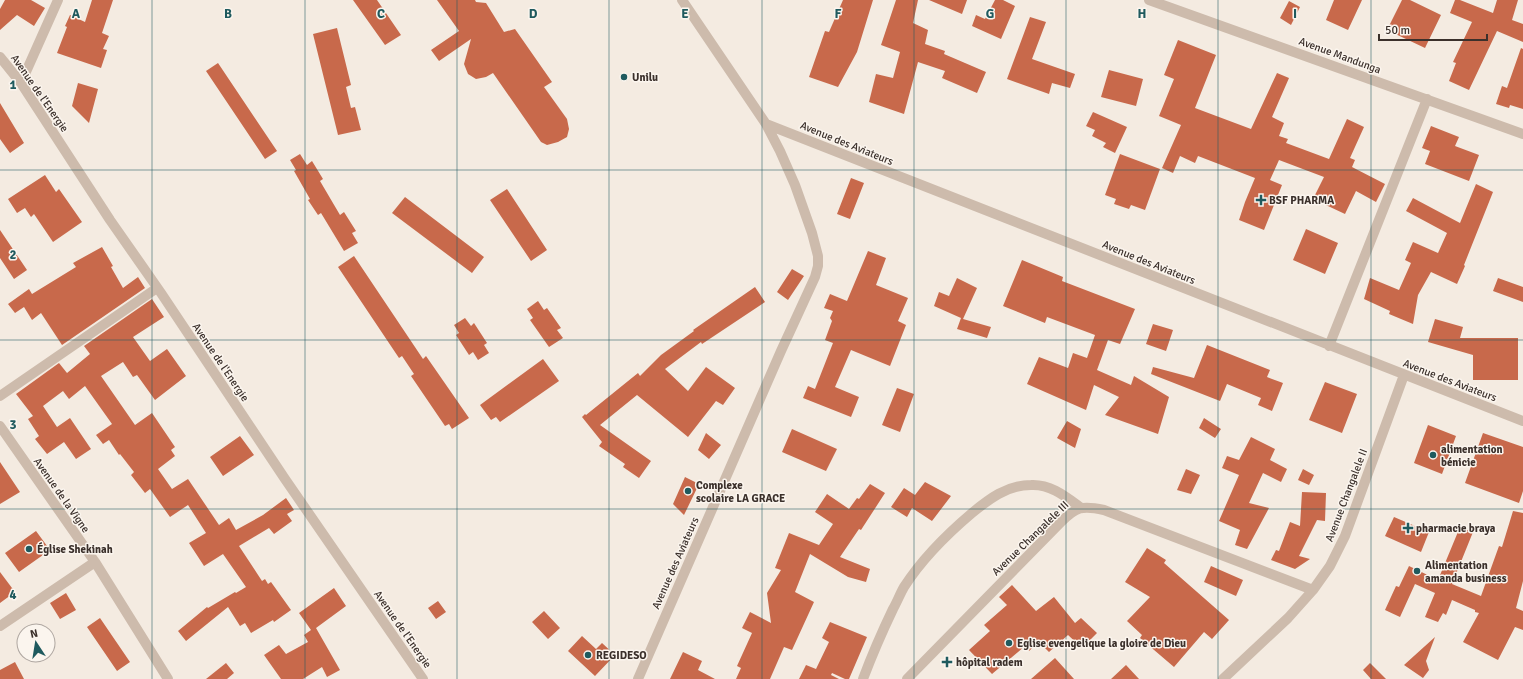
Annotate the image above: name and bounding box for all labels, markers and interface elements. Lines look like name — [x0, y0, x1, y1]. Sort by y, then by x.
text: A — [72, 6, 81, 22]
text: B — [224, 6, 232, 22]
text: C — [377, 6, 385, 22]
text: D — [529, 6, 538, 22]
text: E — [681, 6, 689, 22]
text: F — [835, 6, 842, 22]
text: G — [986, 6, 994, 22]
text: H — [1138, 6, 1146, 22]
text: I — [1293, 6, 1297, 22]
scale bar — [1379, 16, 1487, 42]
text: 50 m — [1385, 23, 1410, 38]
street label: Avenue Mandunga — [1297, 35, 1383, 77]
street label: Avenue de l'Energie — [8, 52, 71, 135]
place label: Unilu — [632, 71, 658, 84]
marker: Unilu — [619, 72, 629, 82]
text: 1 — [9, 77, 17, 93]
street label: Avenue des Aviateurs — [798, 119, 895, 168]
place label: BSF PHARMA — [1269, 194, 1334, 207]
marker: BSF PHARMA — [1256, 195, 1266, 205]
street label: Avenue des Aviateurs — [1100, 238, 1197, 287]
text: 2 — [9, 247, 17, 263]
street label: Avenue de l'Energie — [190, 321, 252, 404]
street label: Avenue des Aviateurs — [1401, 357, 1499, 404]
text: 3 — [9, 417, 17, 433]
place label: alimentation bénicie — [1441, 443, 1502, 469]
street label: Avenue Changalele II — [1323, 447, 1370, 544]
marker: alimentation bénicie — [1428, 450, 1438, 460]
street label: Avenue de la Vigne — [31, 455, 92, 535]
place label: Complexe scolaire LA GRACE — [696, 479, 785, 505]
marker: Complexe scolaire LA GRACE — [683, 486, 693, 496]
street label: Avenue Changalele III — [989, 498, 1071, 578]
street label: Avenue des Aviateurs — [649, 515, 702, 611]
place label: pharmacie braya — [1416, 522, 1496, 535]
marker: pharmacie braya — [1403, 523, 1413, 533]
place label: Église Shekinah — [37, 542, 113, 556]
marker: Église Shekinah — [24, 544, 34, 554]
place label: Alimentation amanda business — [1425, 559, 1507, 585]
marker: Alimentation amanda business — [1412, 566, 1422, 576]
text: 4 — [9, 587, 17, 603]
street label: Avenue de l'Energie — [371, 588, 434, 671]
north arrow — [16, 623, 56, 663]
text: N — [29, 627, 39, 641]
place label: Eglise evengelique la gloire de Dieu — [1017, 637, 1186, 650]
marker: Eglise evengelique la gloire de Dieu — [1004, 638, 1014, 648]
place label: REGIDESO — [596, 649, 647, 662]
marker: REGIDESO — [583, 650, 593, 660]
marker: hôpital radem — [941, 656, 953, 668]
place label: hôpital radem — [956, 656, 1023, 669]

